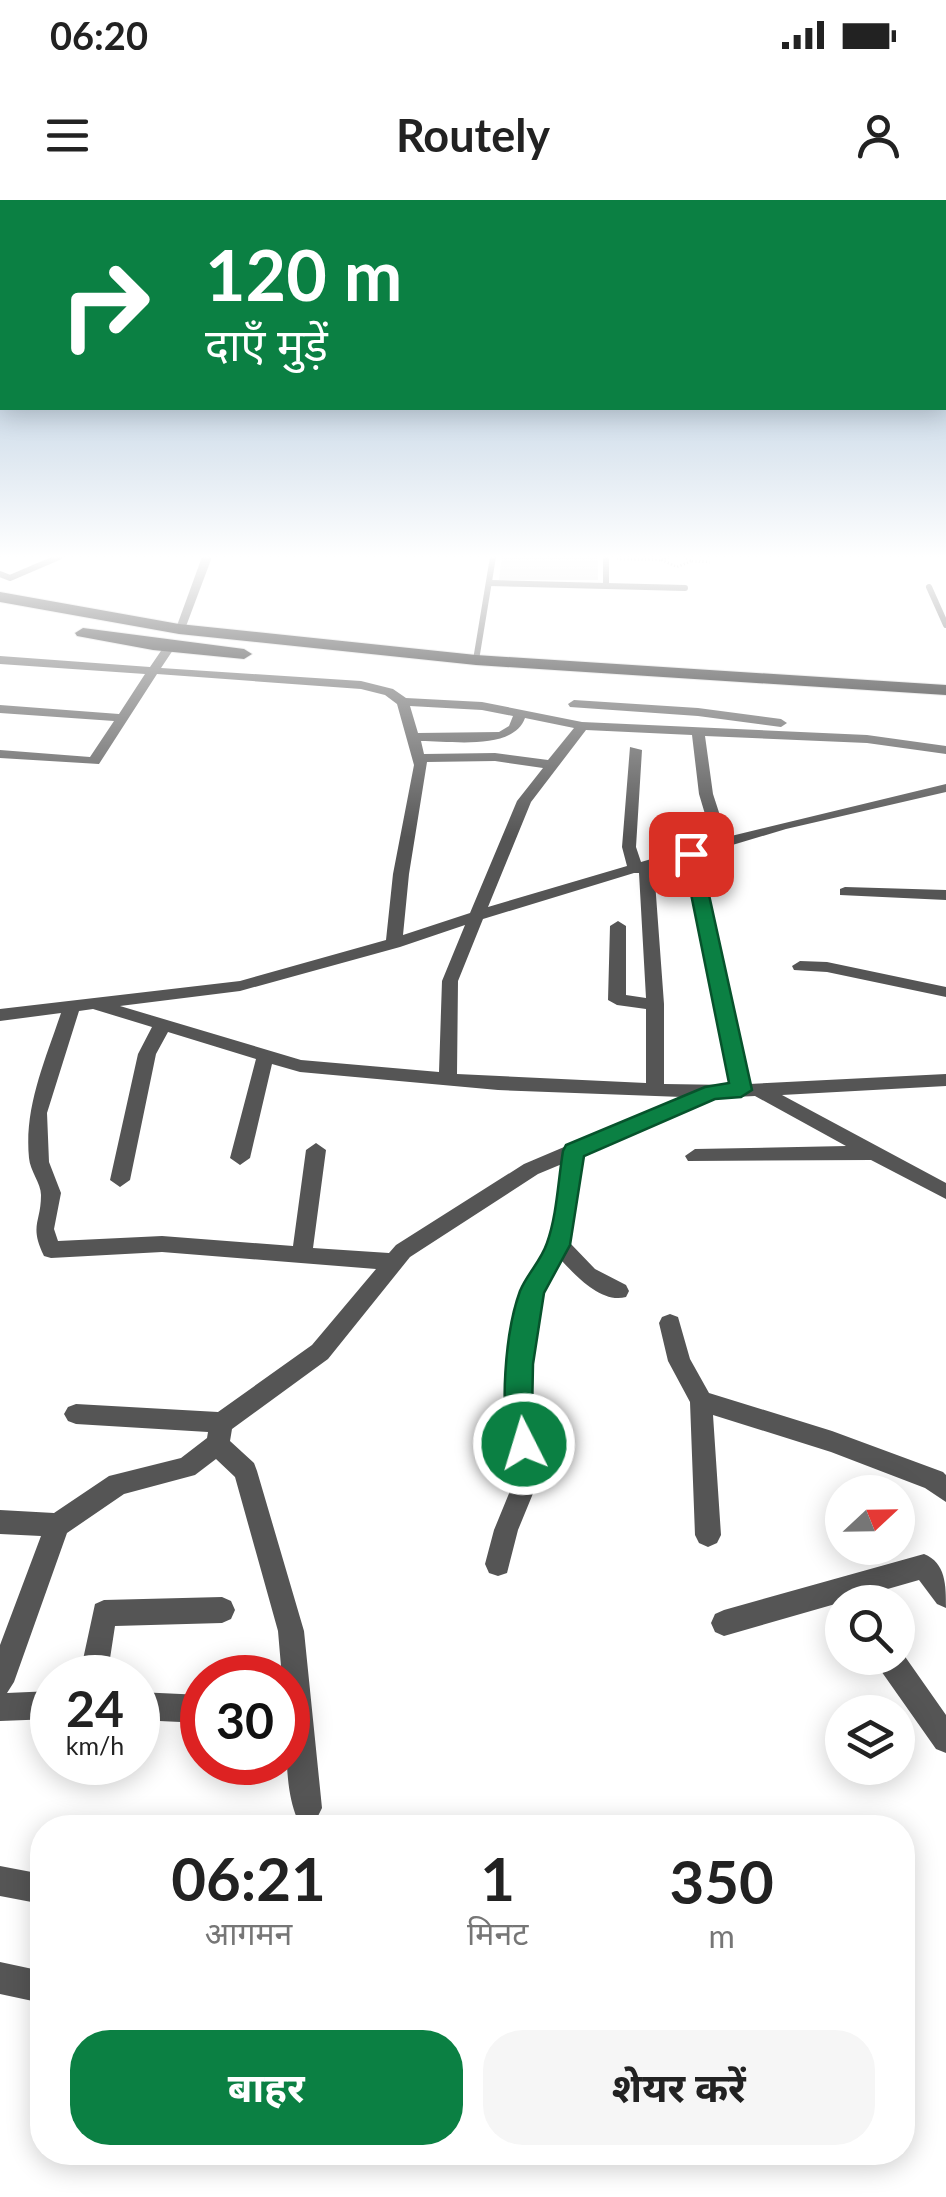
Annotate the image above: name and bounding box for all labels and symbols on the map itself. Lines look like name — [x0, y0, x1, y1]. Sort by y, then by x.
pin — [649, 812, 734, 897]
position arrow — [472, 1392, 576, 1496]
north arrow — [825, 1475, 915, 1565]
speed limit sign: 30 — [180, 1655, 310, 1785]

